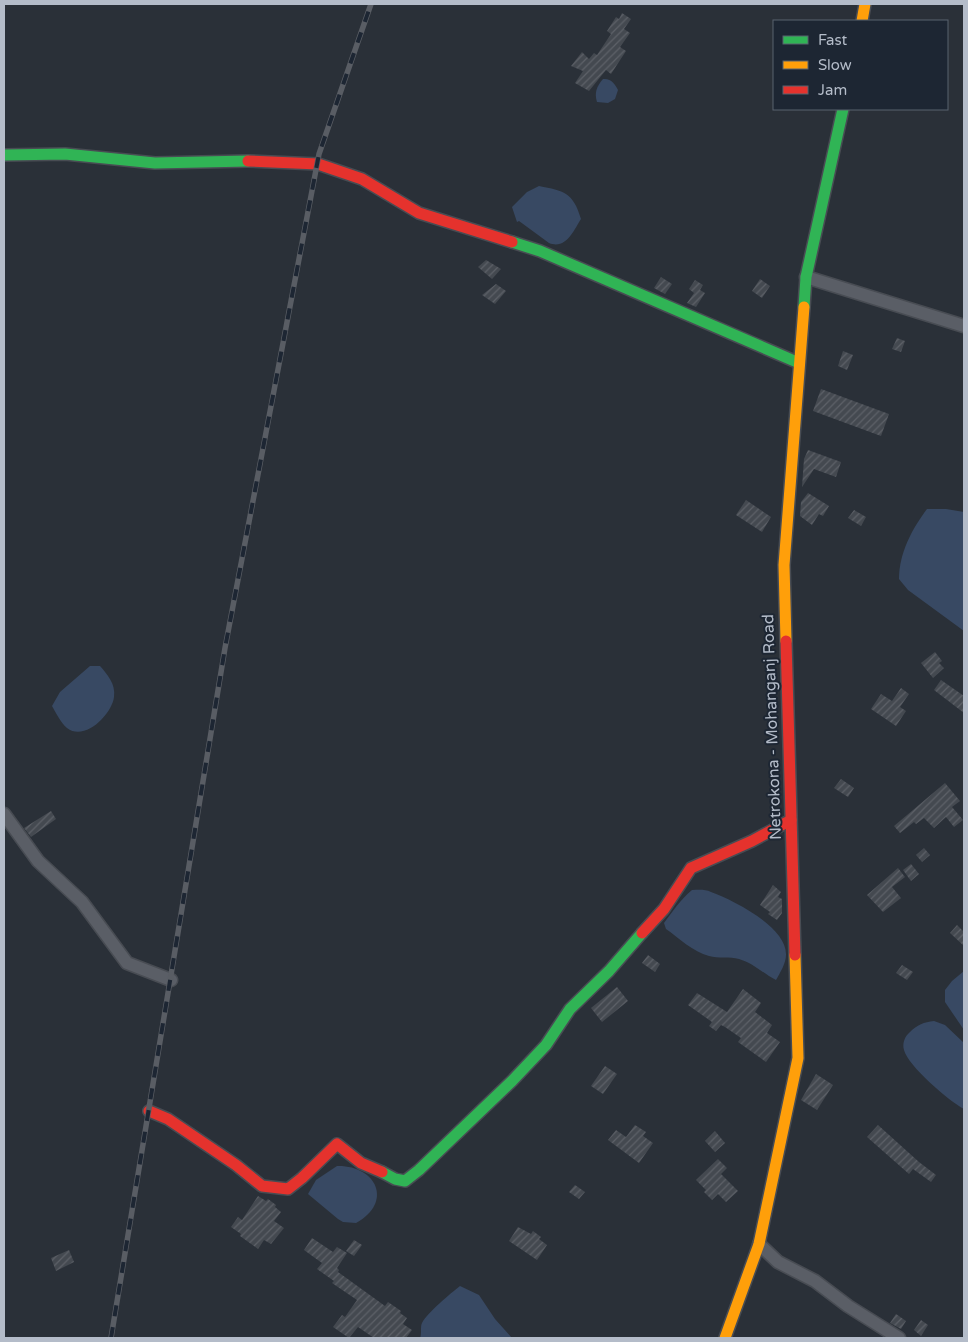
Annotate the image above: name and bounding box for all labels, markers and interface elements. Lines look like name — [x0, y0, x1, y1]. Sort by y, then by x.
legend — [773, 20, 948, 110]
text: Fast — [818, 31, 848, 49]
text: Slow — [818, 56, 852, 74]
text: Jam — [818, 81, 847, 99]
street label: Netrokona - Mohanganj Road — [758, 614, 786, 840]

